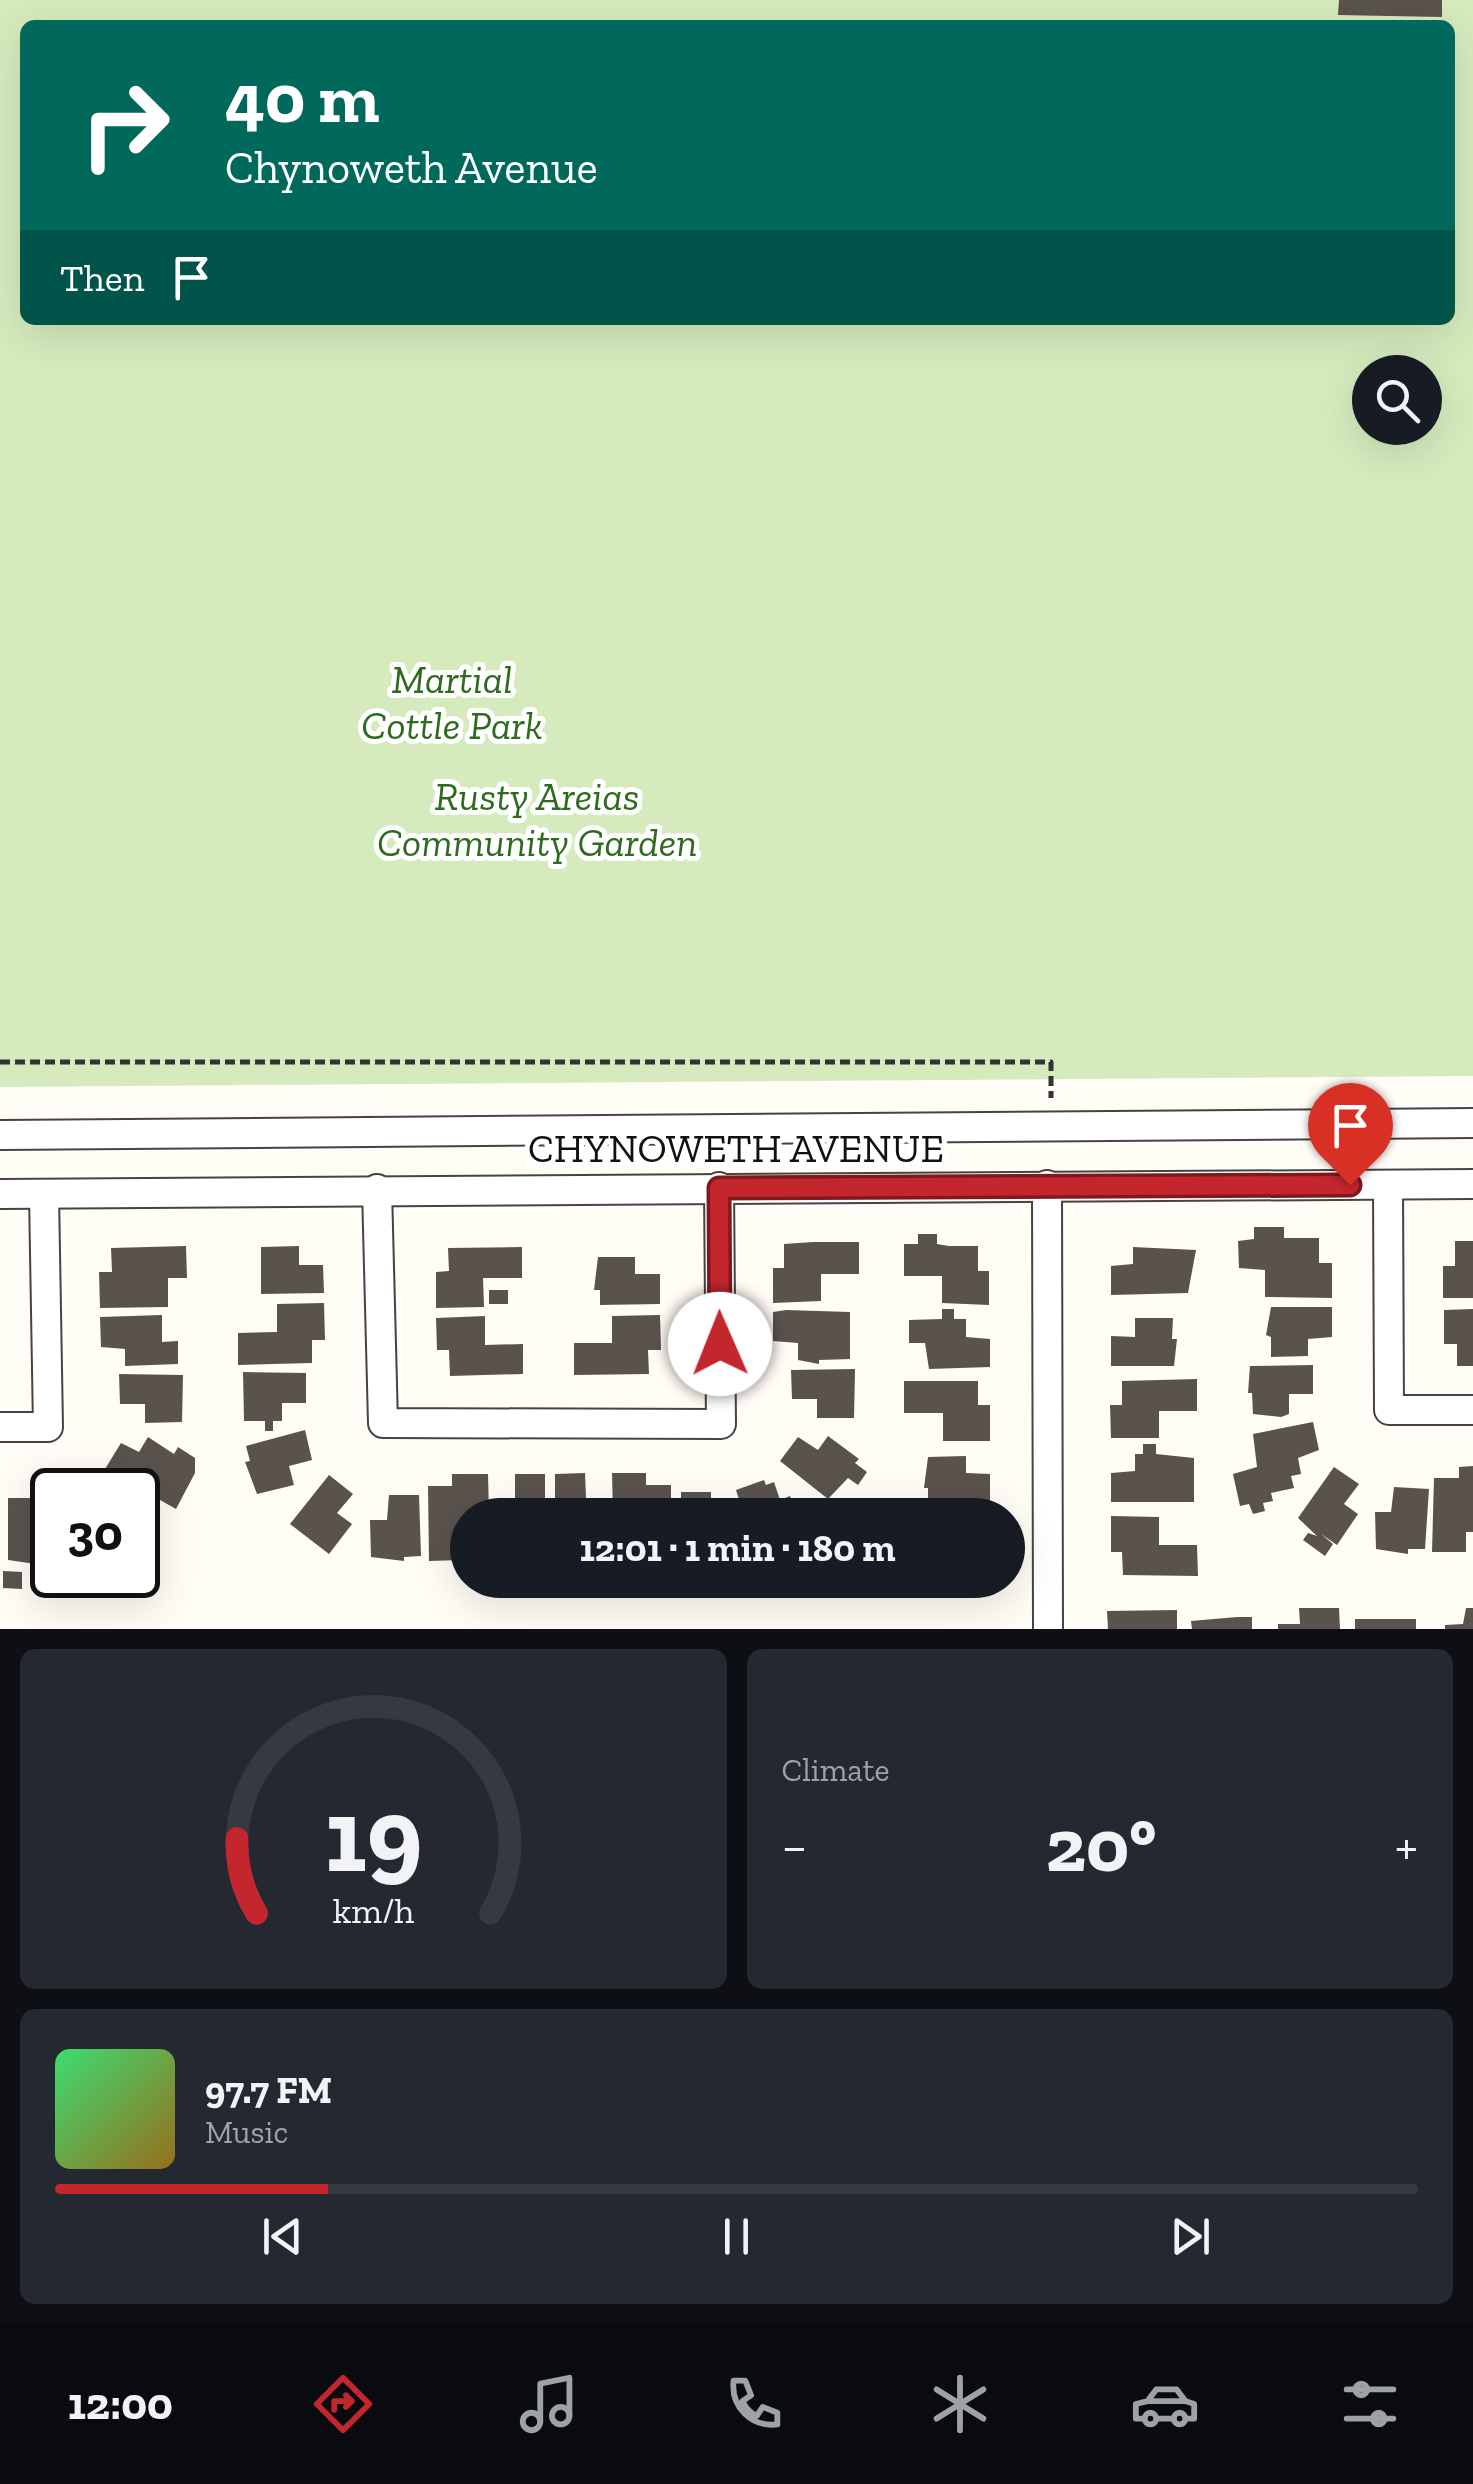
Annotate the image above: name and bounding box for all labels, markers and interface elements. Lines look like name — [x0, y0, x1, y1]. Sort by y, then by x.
text: 40 m — [225, 56, 380, 140]
icon: right — [60, 60, 190, 190]
text: Chynoweth Avenue — [225, 141, 598, 195]
icon: arrive — [164, 250, 219, 305]
text: Then — [60, 255, 144, 301]
map controls — [1352, 355, 1442, 445]
button: search — [1352, 355, 1442, 445]
park label: Martial Cottle Park — [361, 655, 543, 749]
park label: Rusty Areias Community Garden — [377, 772, 697, 866]
pin — [1308, 1083, 1393, 1186]
icon: arrive — [1323, 1098, 1378, 1153]
street label: CHYNOWETH AVENUE — [528, 1124, 944, 1172]
position arrow — [668, 1292, 772, 1396]
speed limit sign: 30 — [30, 1468, 160, 1598]
text: 12:01 · 1 min · 180 m — [579, 1525, 896, 1571]
text: Climate — [782, 1751, 890, 1789]
text: 19 — [324, 1773, 422, 1898]
text: 20° — [1046, 1800, 1156, 1890]
text: − — [782, 1813, 807, 1879]
text: + — [1395, 1813, 1418, 1879]
text: km/h — [332, 1889, 414, 1932]
text: 97.7 FM — [205, 2067, 332, 2113]
text: Music — [205, 2113, 288, 2151]
icon: previous — [255, 2209, 310, 2264]
icon: pause — [709, 2209, 764, 2264]
icon: next — [1163, 2209, 1218, 2264]
icon: directions — [308, 2369, 378, 2439]
icon: music — [514, 2369, 584, 2439]
icon: phone — [719, 2369, 789, 2439]
icon: climate — [925, 2369, 995, 2439]
icon: car — [1130, 2369, 1200, 2439]
icon: filters — [1335, 2369, 1405, 2439]
text: 12:00 — [68, 2377, 173, 2431]

